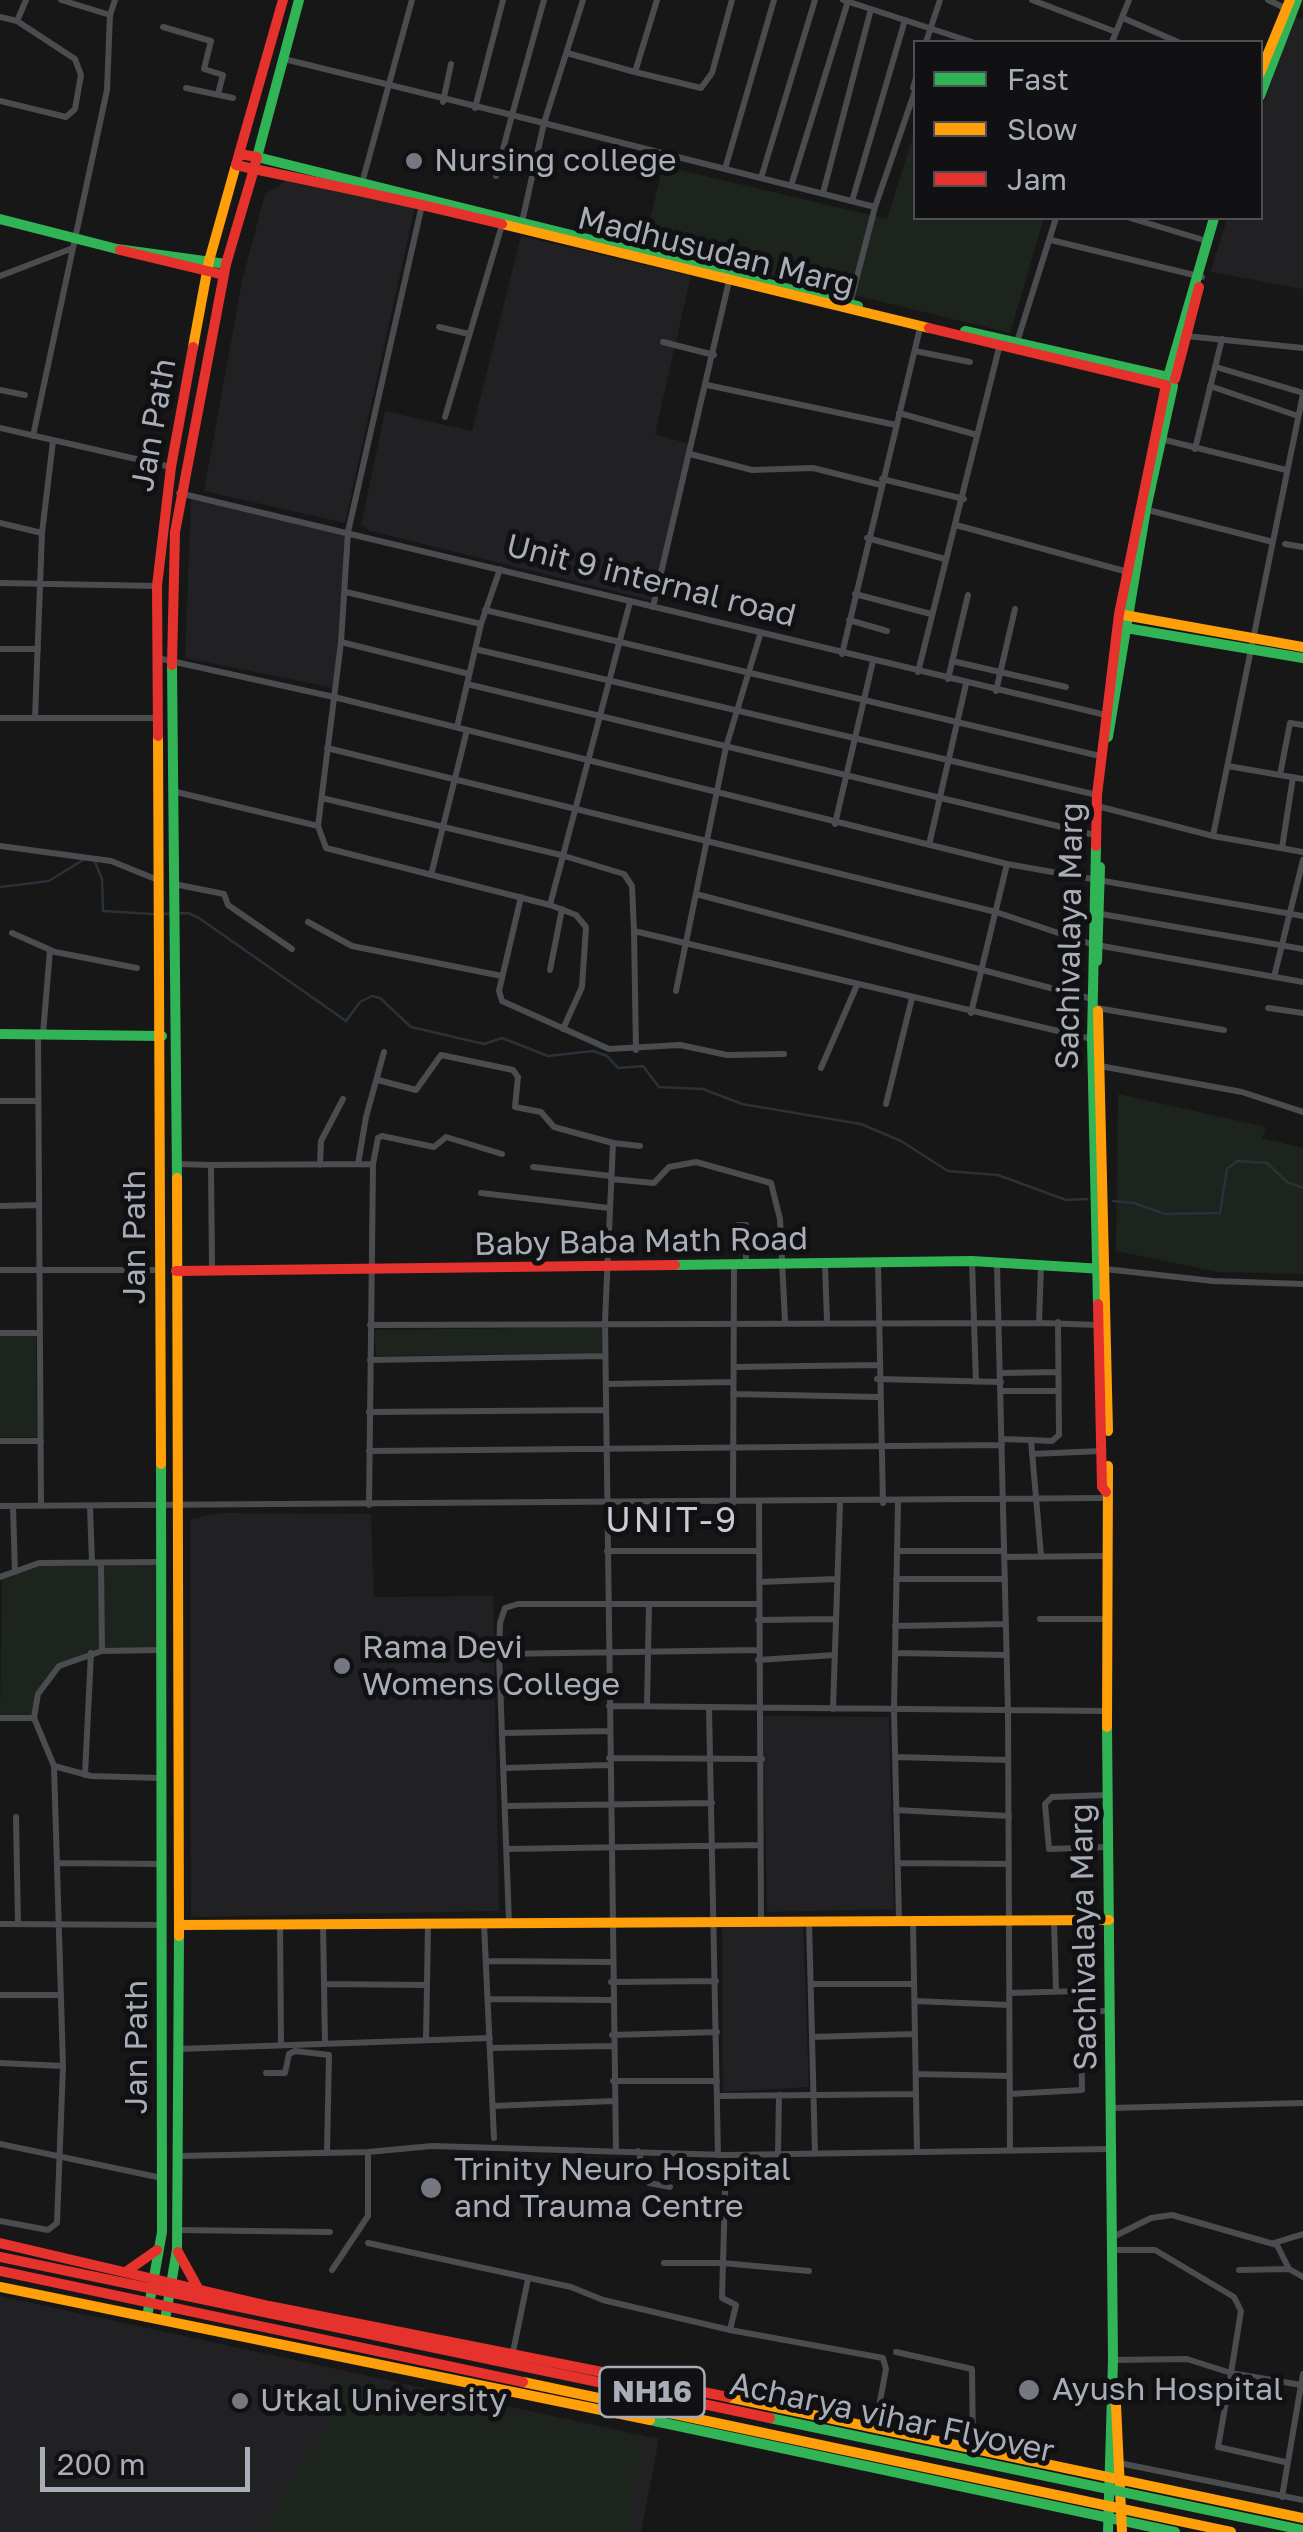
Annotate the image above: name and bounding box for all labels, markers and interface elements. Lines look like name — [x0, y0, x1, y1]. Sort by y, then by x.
legend — [913, 40, 1263, 220]
text: Fast — [1007, 61, 1069, 97]
text: Slow — [1007, 111, 1078, 147]
place label: Nursing college — [434, 142, 677, 180]
marker: Nursing college — [403, 150, 425, 172]
text: Jam — [1007, 161, 1067, 197]
street label: Madhusudan Marg — [574, 199, 858, 305]
street label: Jan Path — [123, 355, 185, 495]
street label: Unit 9 internal road — [502, 526, 800, 636]
street label: Sachivalaya Marg — [1048, 802, 1092, 1070]
street label: Jan Path — [116, 1170, 154, 1304]
street label: Baby Baba Math Road — [474, 1220, 808, 1264]
district label: UNIT-9 — [605, 1500, 739, 1542]
place label: Rama Devi Womens College — [362, 1629, 620, 1704]
marker: Rama Devi Womens College — [331, 1655, 353, 1677]
street label: Sachivalaya Marg — [1062, 1803, 1106, 2071]
street label: Jan Path — [118, 1980, 156, 2114]
place label: Trinity Neuro Hospital and Trauma Centre — [454, 2151, 791, 2226]
marker: Trinity Neuro Hospital and Trauma Centre — [418, 2175, 444, 2201]
street label: Acharya vihar Flyover — [726, 2365, 1058, 2471]
road number: NH16 — [600, 2367, 704, 2417]
place label: Ayush Hospital — [1052, 2371, 1283, 2409]
marker: Ayush Hospital — [1016, 2377, 1042, 2403]
place label: Utkal University — [260, 2382, 507, 2420]
marker: Utkal University — [229, 2390, 251, 2412]
scale bar — [45, 2427, 255, 2489]
text: 200 m — [57, 2446, 146, 2482]

